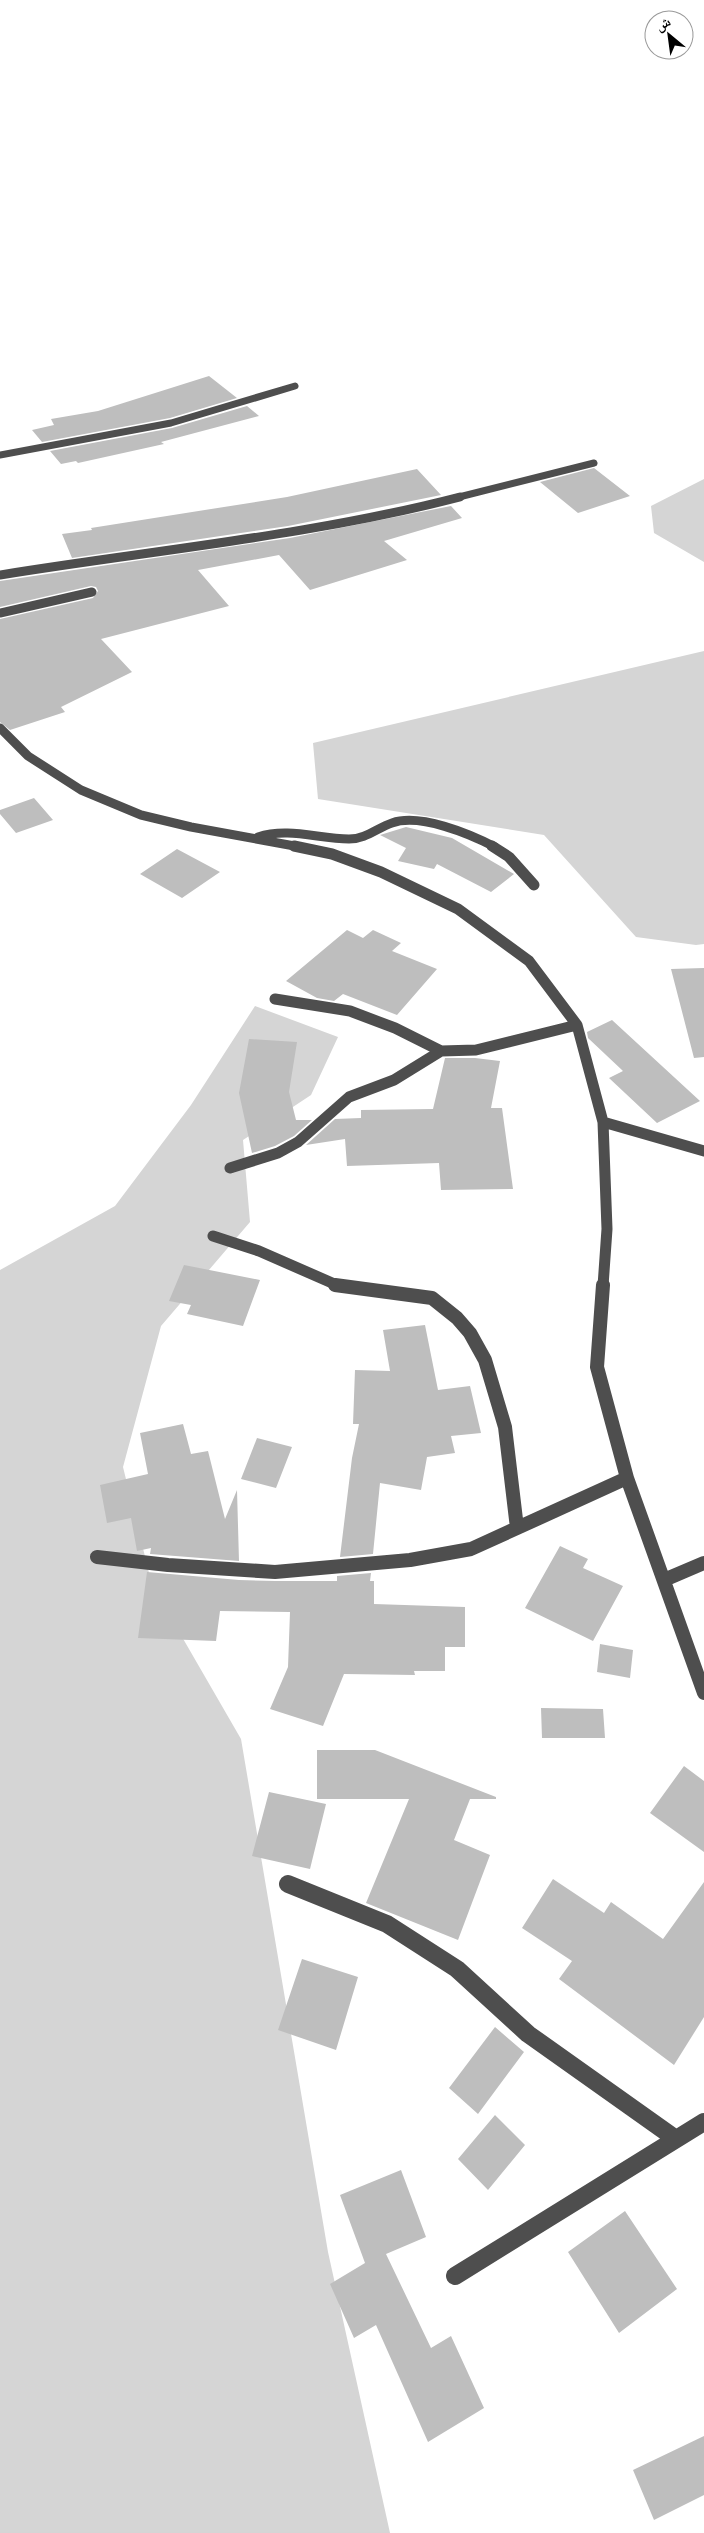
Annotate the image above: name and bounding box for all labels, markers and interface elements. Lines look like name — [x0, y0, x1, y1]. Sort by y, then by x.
north arrow — [644, 10, 694, 60]
text: ش — [652, 13, 674, 35]

